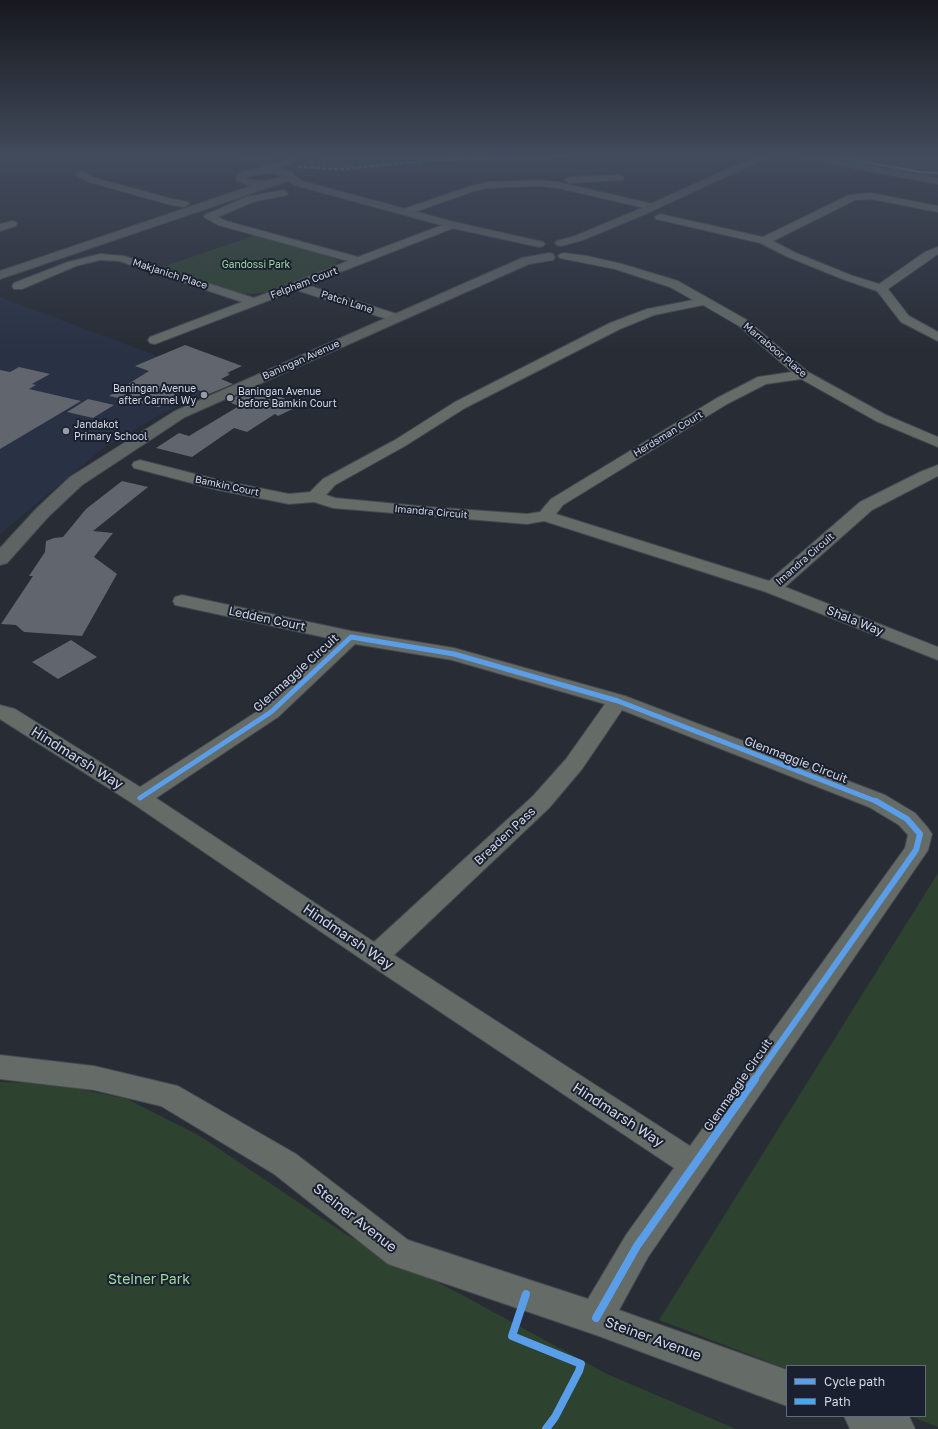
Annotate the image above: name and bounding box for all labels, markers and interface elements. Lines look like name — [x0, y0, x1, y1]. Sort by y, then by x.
street label: Makjanich Place — [131, 256, 209, 292]
park label: Gandossi Park — [222, 259, 290, 271]
street label: Felpham Court — [269, 265, 339, 301]
street label: Patch Lane — [320, 288, 374, 316]
street label: Marraboor Place — [741, 320, 809, 380]
street label: Baningan Avenue — [261, 338, 341, 382]
place label: Baningan Avenue after Carmel Wy — [113, 383, 196, 406]
place label: Baningan Avenue before Bamkin Court — [238, 386, 337, 410]
marker: Baningan Avenue after Carmel Wy — [199, 390, 209, 400]
marker: Baningan Avenue before Bamkin Court — [225, 393, 235, 403]
street label: Herdsman Court — [631, 409, 705, 459]
place label: Jandakot Primary School — [74, 419, 147, 442]
marker: Jandakot Primary School — [61, 426, 71, 436]
street label: Bamkin Court — [194, 473, 260, 499]
street label: Imandra Circuit — [394, 503, 468, 521]
street label: Imandra Circuit — [773, 530, 837, 588]
street label: Shala Way — [825, 603, 885, 639]
street label: Ledden Court — [227, 604, 307, 634]
street label: Glenmaggie Circuit — [250, 631, 342, 715]
street label: Hindmarsh Way — [28, 723, 126, 793]
street label: Glenmaggie Circuit — [742, 734, 850, 786]
street label: Breaden Pass — [471, 804, 539, 868]
street label: Hindmarsh Way — [300, 901, 396, 973]
street label: Glenmaggie Circuit — [701, 1036, 775, 1134]
street label: Hindmarsh Way — [569, 1079, 667, 1151]
street label: Steiner Avenue — [310, 1180, 400, 1256]
park label: Steiner Park — [108, 1272, 190, 1288]
street label: Steiner Avenue — [603, 1314, 703, 1364]
legend — [786, 1365, 926, 1417]
text: Cycle path — [824, 1374, 885, 1389]
text: Path — [824, 1394, 851, 1409]

